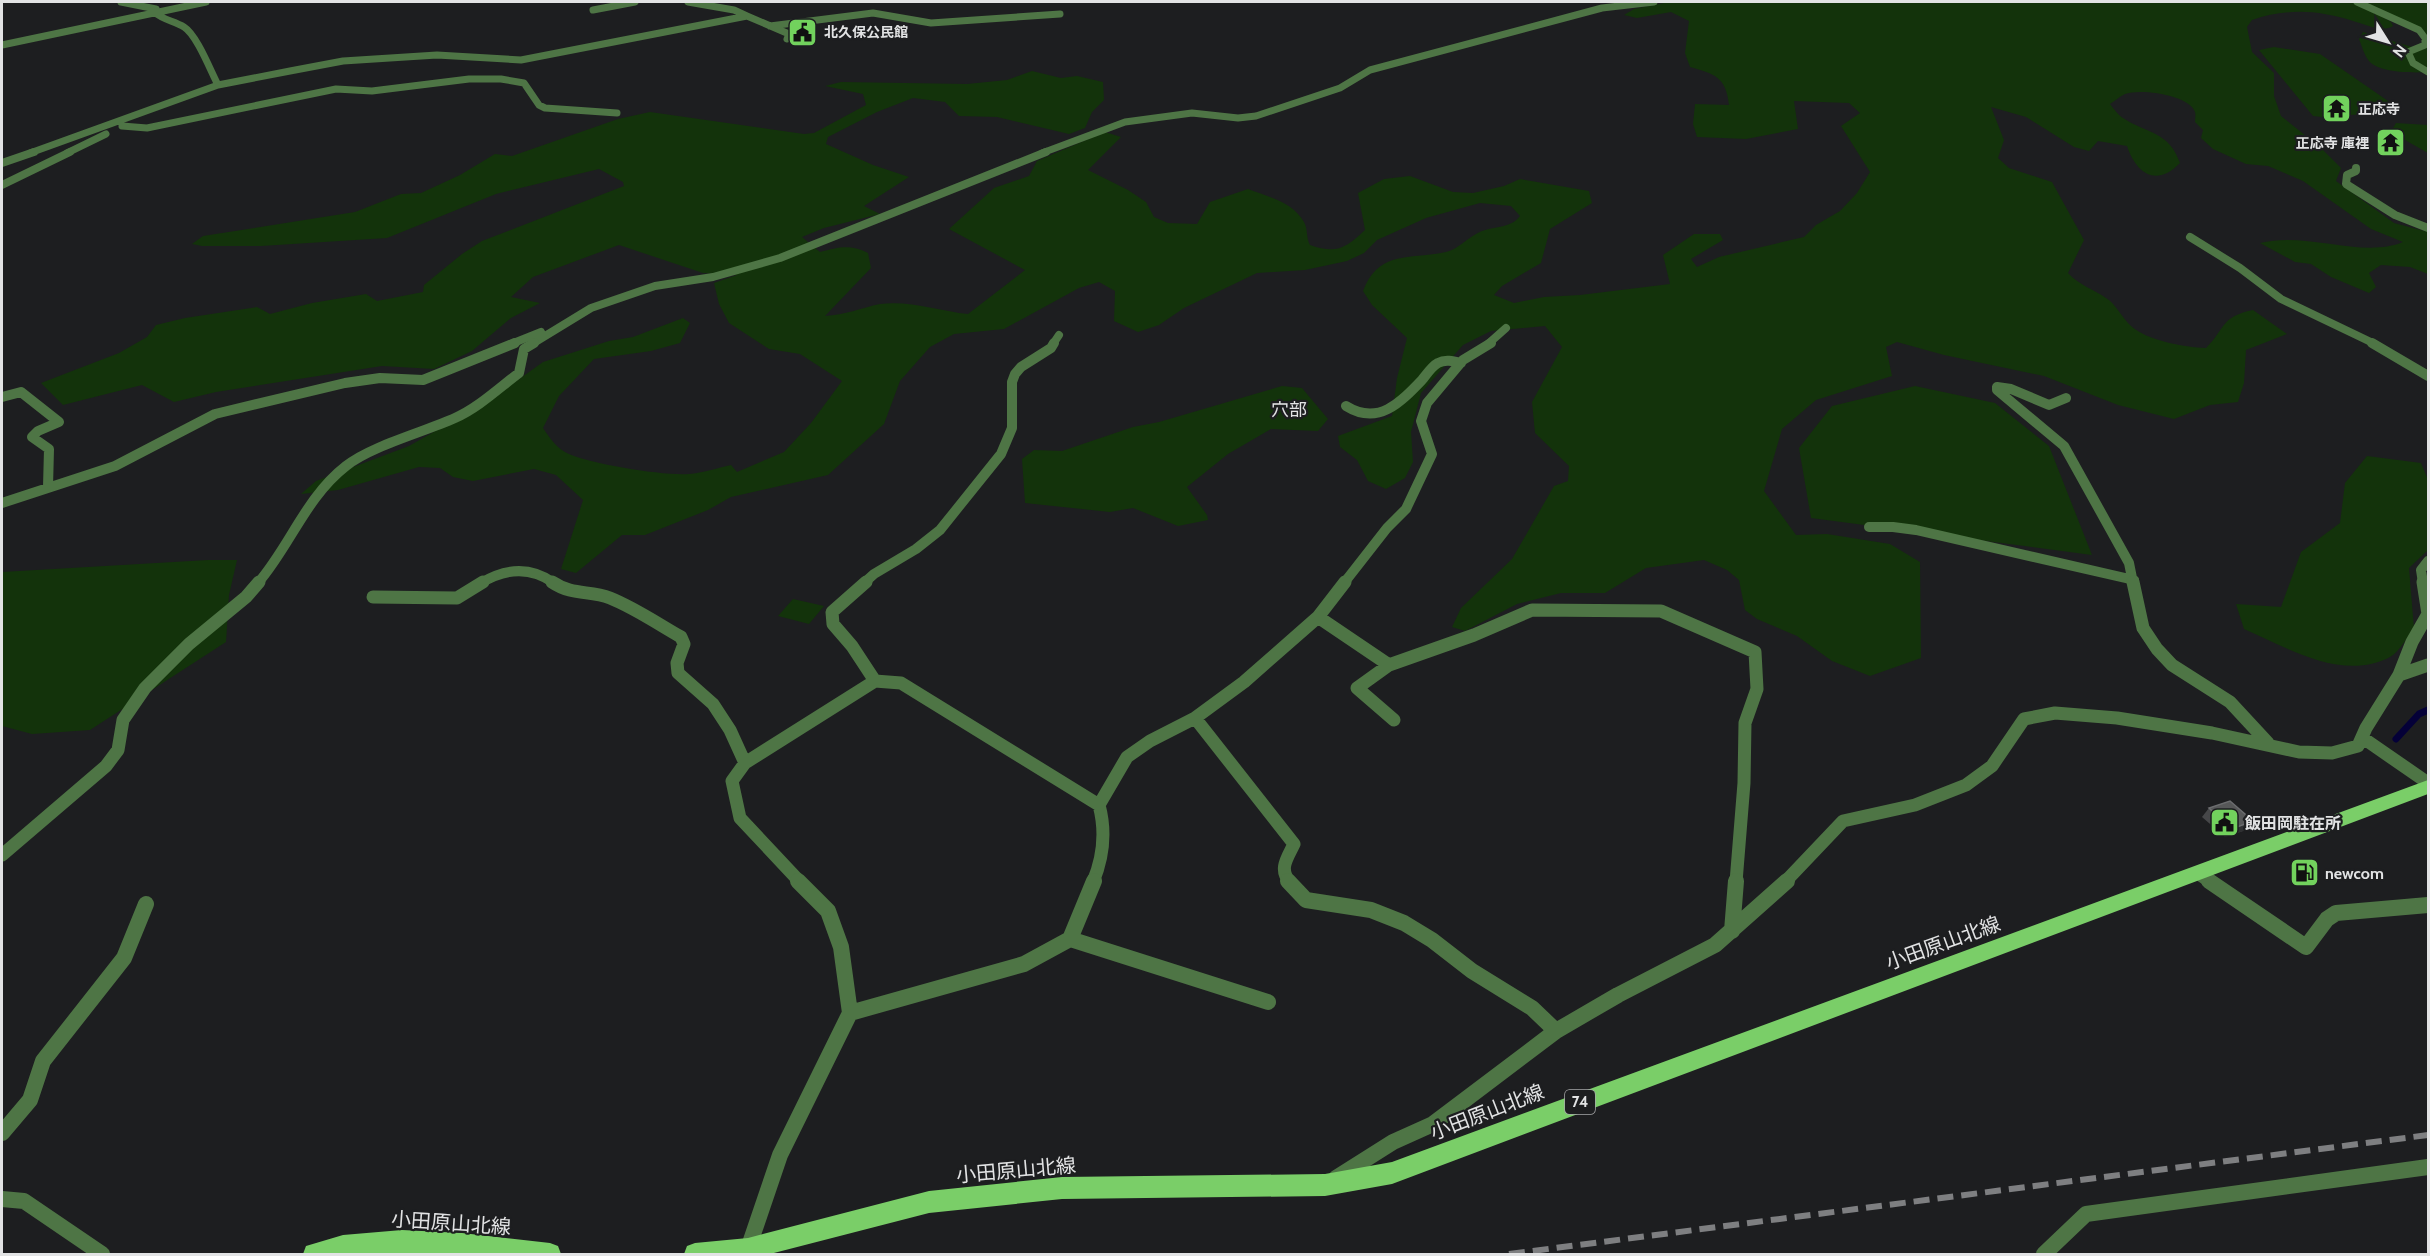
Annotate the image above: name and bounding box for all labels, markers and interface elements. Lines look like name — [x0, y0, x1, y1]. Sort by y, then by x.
north arrow — [2358, 12, 2418, 72]
public building icon: 北久保公民館 — [787, 16, 819, 48]
place label: 北久保公民館 — [824, 23, 908, 41]
text: N — [2389, 40, 2411, 61]
temple icon: 正応寺 — [2321, 93, 2353, 125]
place label: 正応寺 — [2358, 100, 2400, 118]
temple icon: 正応寺 庫裡 — [2374, 127, 2406, 159]
place label: 正応寺 庫裡 — [2296, 134, 2369, 152]
district label: 穴部 — [1271, 399, 1307, 421]
public building icon: 飯田岡駐在所 — [2208, 807, 2240, 839]
place label: 飯田岡駐在所 — [2244, 814, 2341, 833]
fuel station icon: newcom — [2288, 857, 2320, 889]
place label: newcom — [2325, 864, 2384, 883]
street label: 小田原山北線 — [1883, 911, 2003, 975]
street label: 小田原山北線 — [1427, 1079, 1547, 1145]
road number: 74 — [1565, 1090, 1595, 1114]
street label: 小田原山北線 — [955, 1153, 1077, 1187]
street label: 小田原山北線 — [390, 1207, 512, 1239]

